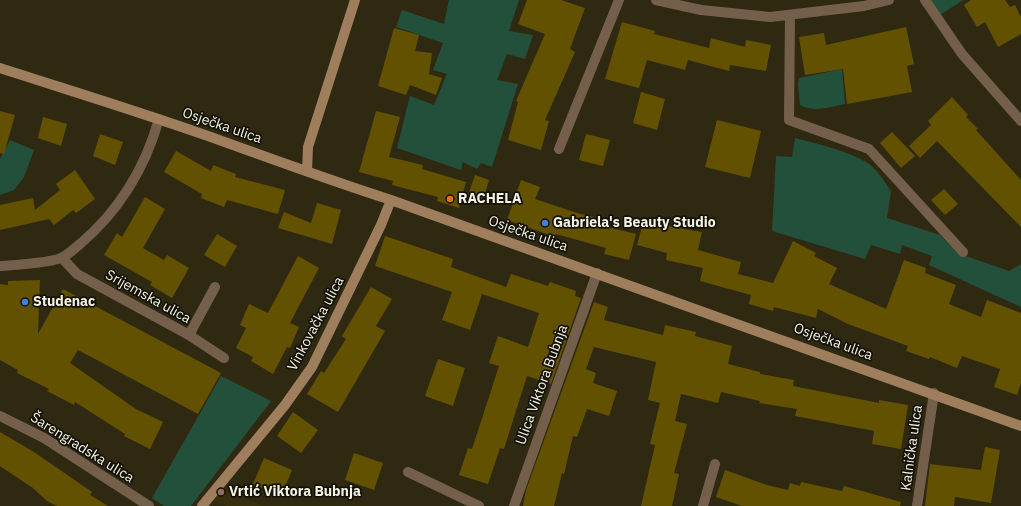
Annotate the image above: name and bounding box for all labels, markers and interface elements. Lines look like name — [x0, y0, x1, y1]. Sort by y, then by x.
street label: Osječka ulica — [180, 105, 264, 147]
place label: RACHELA — [458, 191, 522, 207]
marker: RACHELA — [445, 194, 455, 204]
street label: Osječka ulica — [486, 213, 570, 255]
place label: Gabriela's Beauty Studio — [553, 215, 716, 231]
marker: Gabriela's Beauty Studio — [540, 218, 550, 228]
street label: Srijemska ulica — [102, 267, 194, 327]
street label: Vinkovačka ulica — [284, 274, 348, 374]
place label: Studenac — [33, 294, 95, 310]
marker: Studenac — [20, 297, 30, 307]
street label: Osječka ulica — [791, 320, 875, 364]
street label: Ulica Viktora Bubnja — [512, 323, 572, 447]
street label: Kalnička ulica — [898, 404, 926, 492]
street label: Šarengradska ulica — [27, 409, 137, 487]
place label: Vrtić Viktora Bubnja — [229, 484, 361, 500]
marker: Vrtić Viktora Bubnja — [216, 487, 226, 497]

